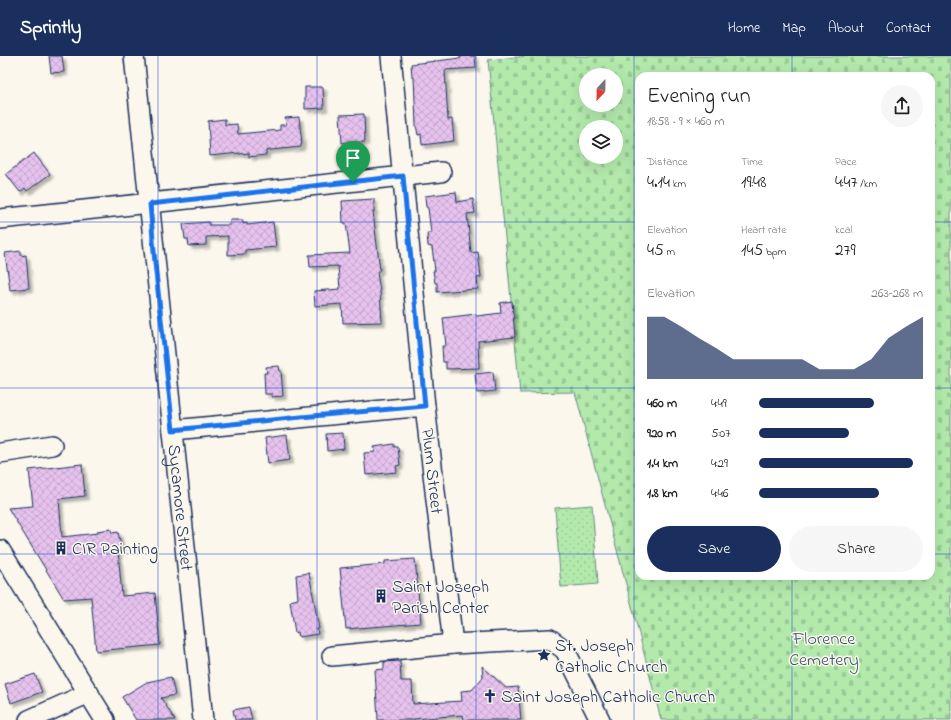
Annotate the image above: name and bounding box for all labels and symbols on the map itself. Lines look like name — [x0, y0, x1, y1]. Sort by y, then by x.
north arrow — [579, 68, 623, 112]
pin — [336, 141, 370, 182]
street label: Plum Street — [413, 427, 449, 516]
street label: Sycamore Street — [159, 443, 198, 572]
place label: CIR Painting — [72, 537, 158, 564]
building icon: CIR Painting — [53, 540, 69, 556]
place label: Saint Joseph Parish Center — [392, 575, 489, 622]
building icon: Saint Joseph Parish Center — [373, 588, 389, 604]
park label: Florence Cemetery — [789, 627, 859, 674]
place label: St. Joseph Catholic Church — [555, 634, 668, 681]
place icon: St. Joseph Catholic Church — [536, 647, 552, 663]
place label: Saint Joseph Catholic Church — [501, 685, 715, 711]
church icon: Saint Joseph Catholic Church — [482, 688, 498, 704]

